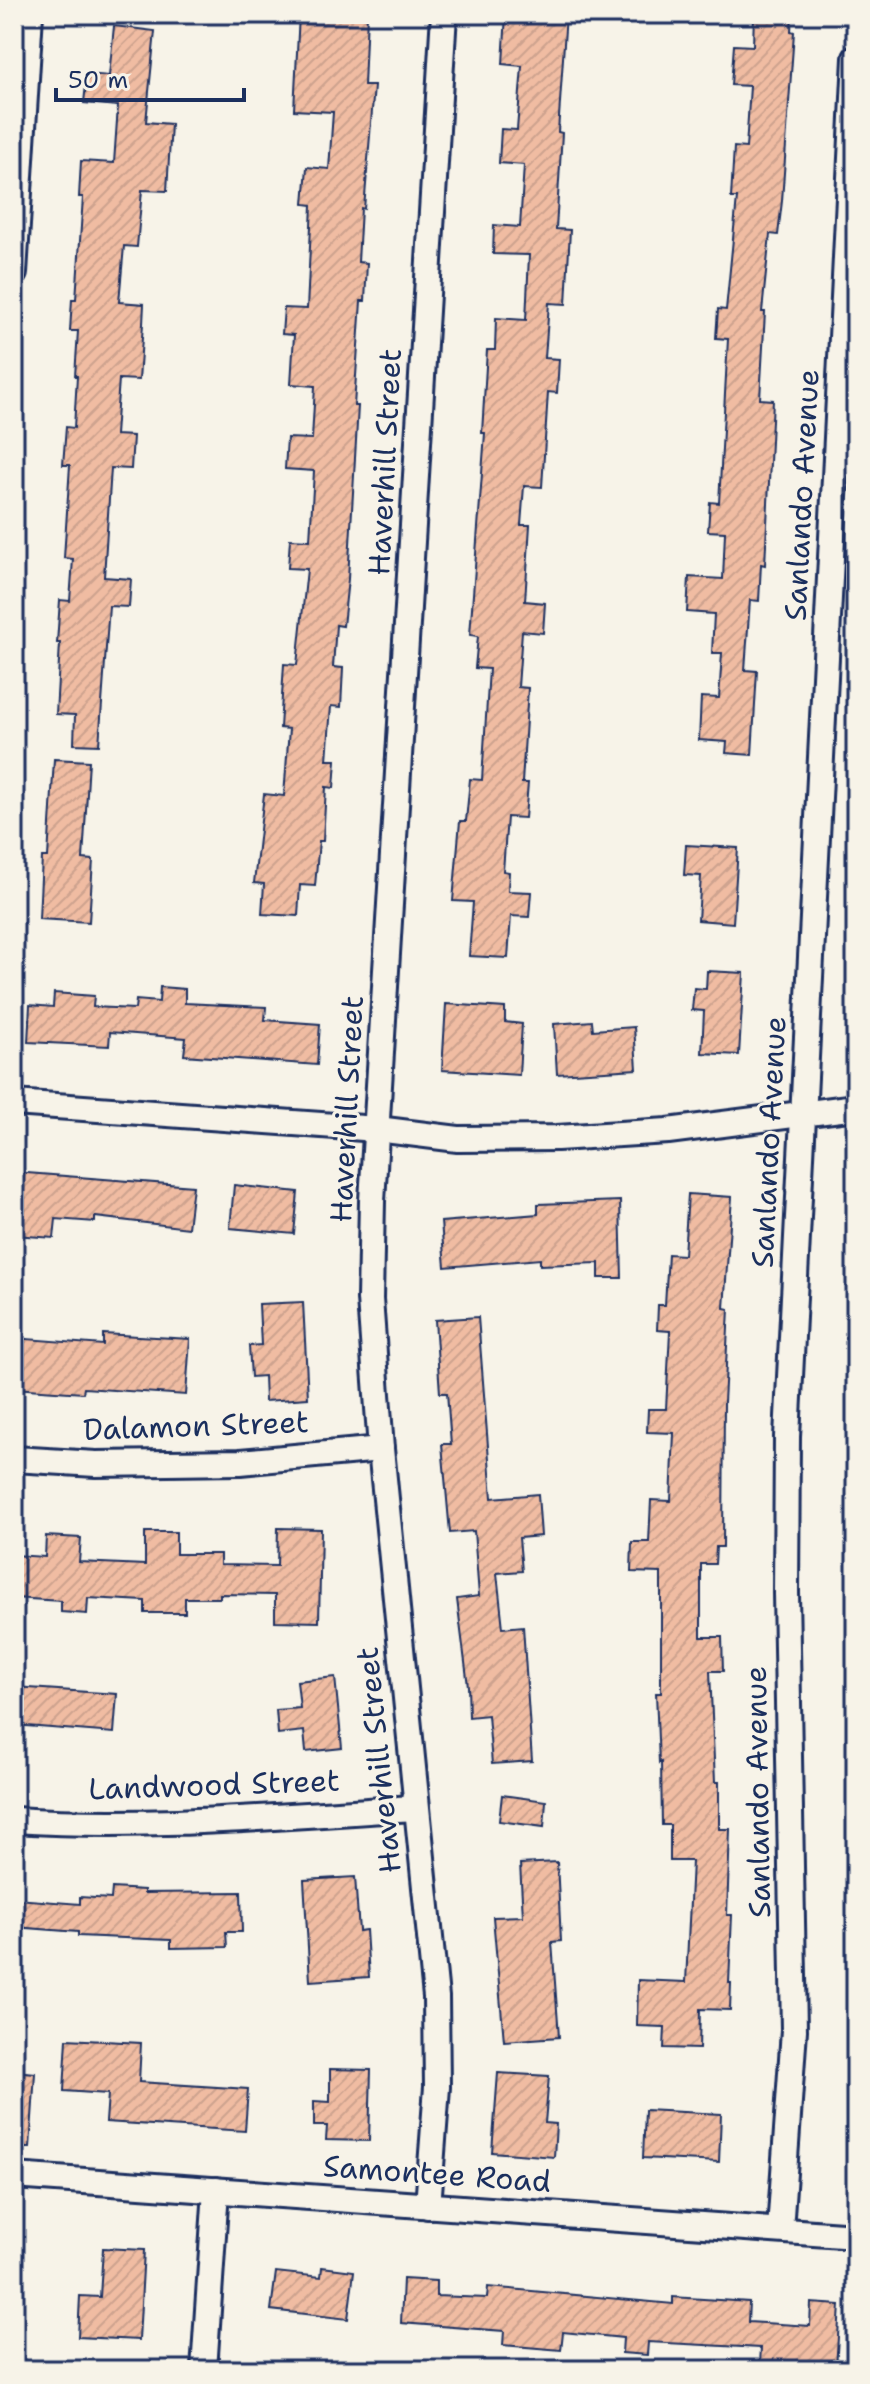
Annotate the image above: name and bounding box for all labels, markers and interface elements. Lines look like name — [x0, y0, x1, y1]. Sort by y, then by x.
scale bar — [56, 52, 244, 102]
text: 50 m — [68, 64, 128, 96]
street label: Haverhill Street — [358, 347, 411, 577]
street label: Sanlando Avenue — [774, 368, 829, 622]
street label: Haverhill Street — [320, 994, 373, 1224]
street label: Sanlando Avenue — [741, 1015, 796, 1269]
street label: Dalamon Street — [82, 1401, 310, 1450]
street label: Haverhill Street — [346, 1645, 411, 1875]
street label: Sanlando Avenue — [735, 1666, 780, 1918]
street label: Landwood Street — [88, 1760, 340, 1809]
street label: Samontee Road — [322, 2145, 552, 2202]

